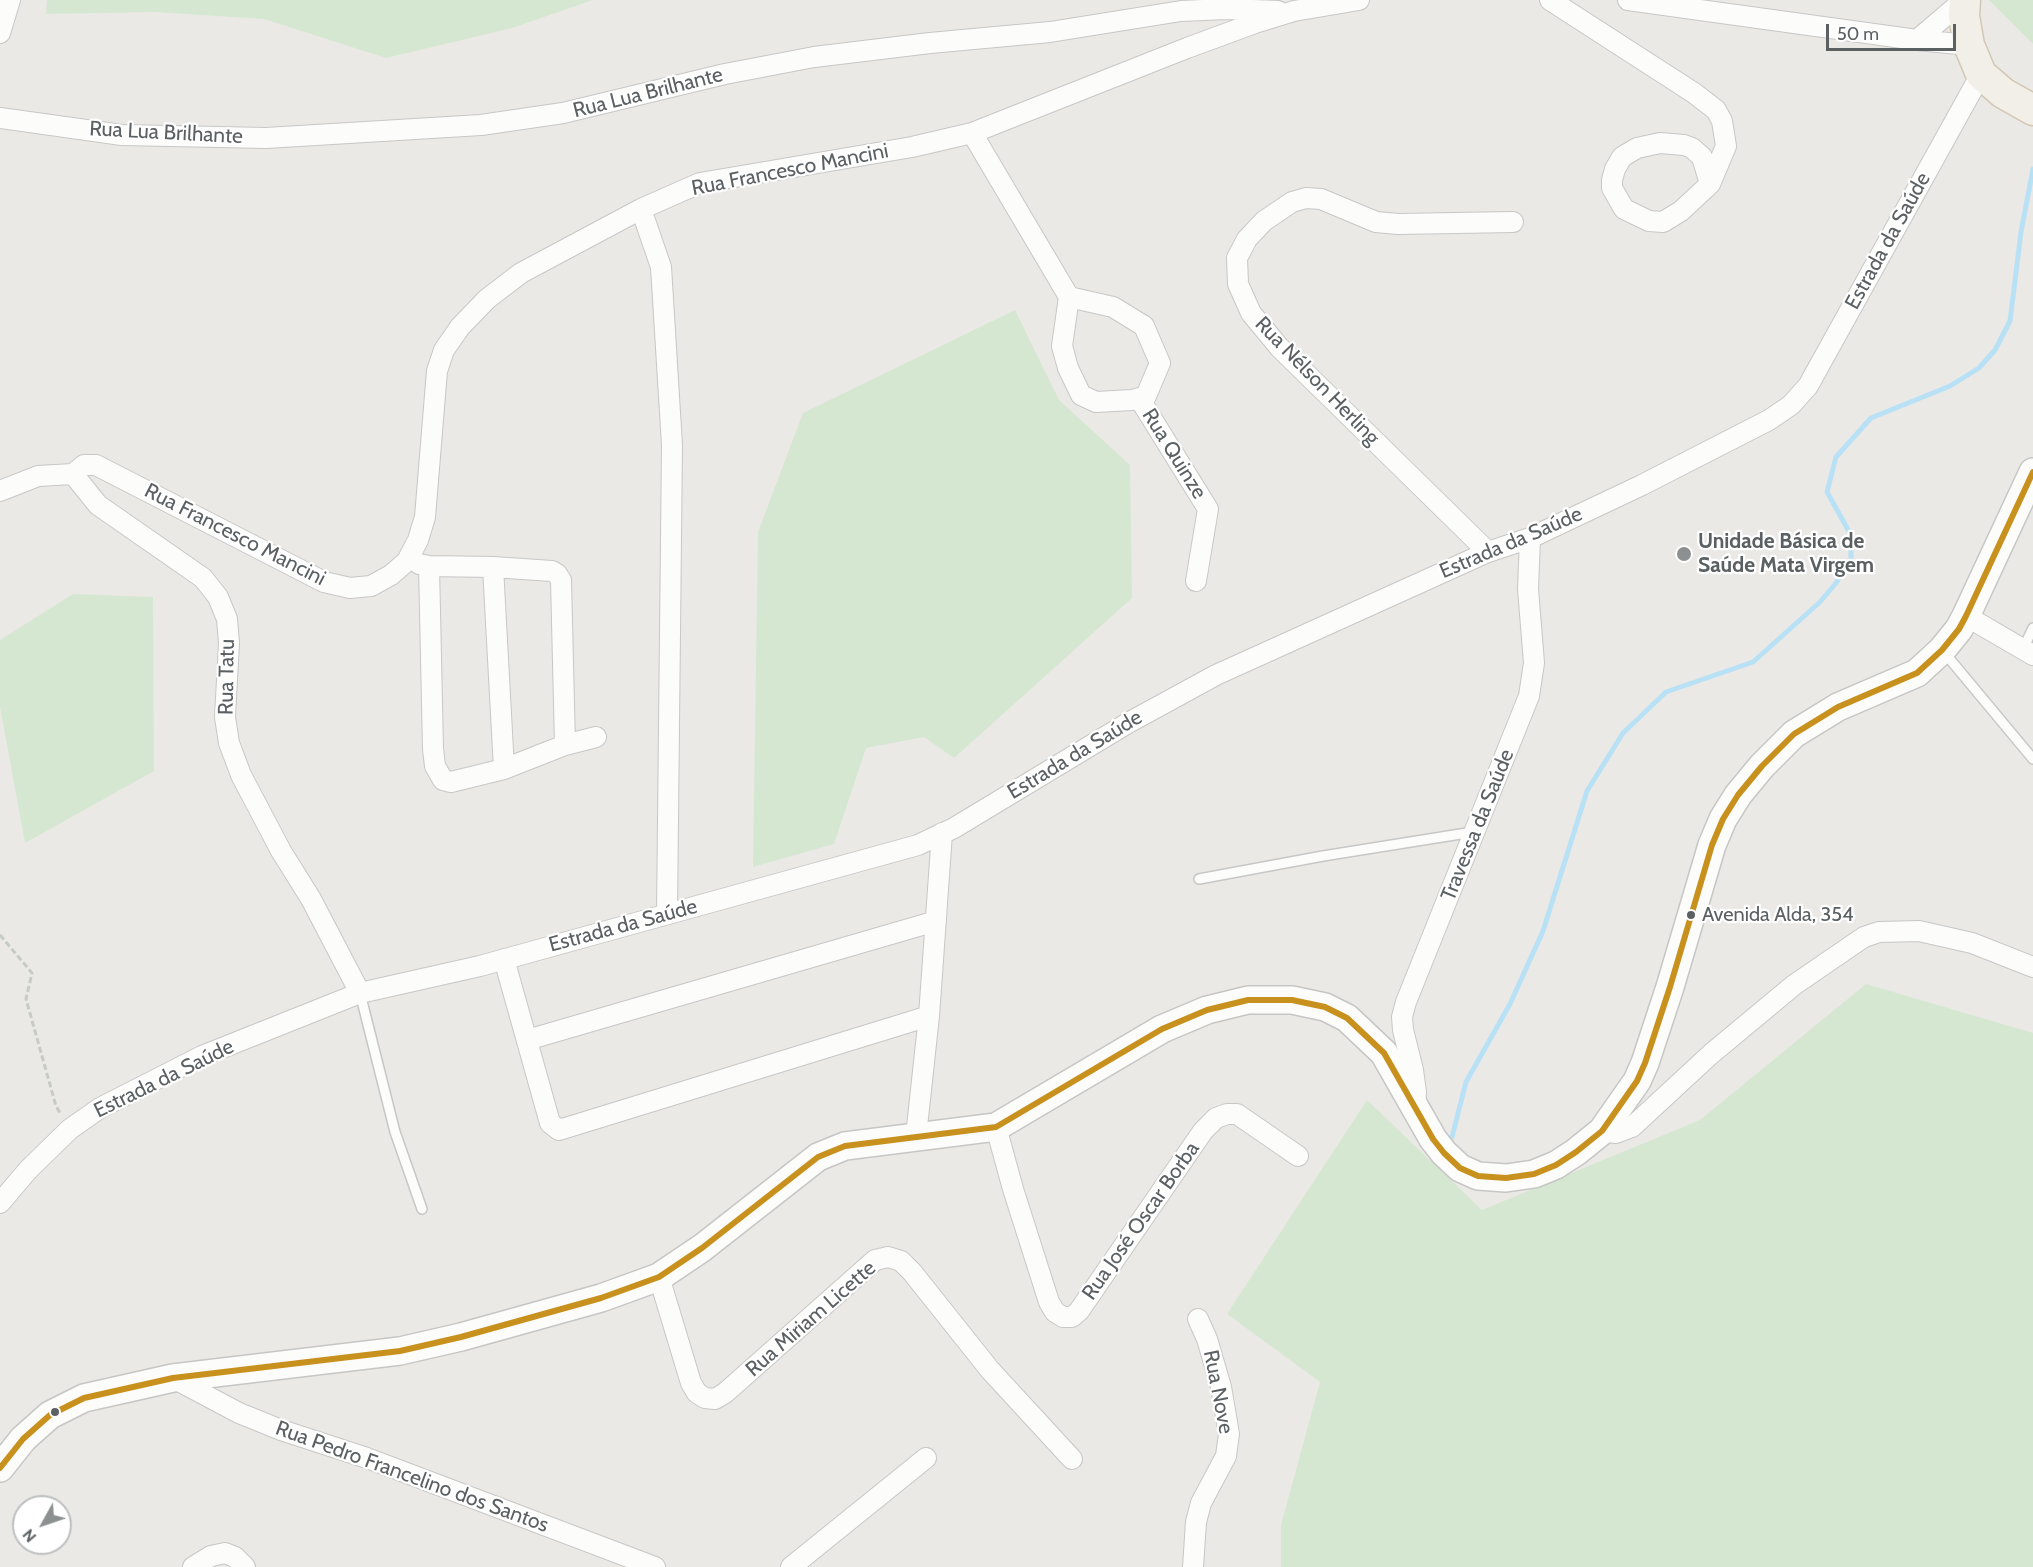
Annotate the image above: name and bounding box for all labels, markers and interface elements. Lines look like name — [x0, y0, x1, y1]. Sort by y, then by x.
scale bar — [1829, 12, 1960, 50]
text: 50 m — [1837, 23, 1879, 45]
street label: Rua Lua Brilhante — [570, 62, 726, 124]
street label: Rua Lua Brilhante — [89, 116, 243, 150]
street label: Rua Francesco Mancini — [689, 139, 891, 201]
street label: Estrada da Saúde — [1840, 168, 1936, 314]
street label: Rua Nélson Herling — [1249, 312, 1385, 450]
street label: Rua Quinze — [1136, 404, 1212, 504]
street label: Rua Francesco Mancini — [140, 478, 330, 592]
street label: Estrada da Saúde — [1436, 502, 1586, 584]
place label: Unidade Básica de Saúde Mata Virgem — [1698, 529, 1874, 579]
marker: Unidade Básica de Saúde Mata Virgem — [1675, 545, 1693, 563]
street label: Rua Tatu — [214, 639, 240, 715]
street label: Estrada da Saúde — [1003, 705, 1147, 805]
street label: Travessa da Saúde — [1436, 746, 1520, 904]
street label: Estrada da Saúde — [546, 894, 700, 958]
place label: Avenida Alda, 354 — [1702, 903, 1854, 927]
marker: Avenida Alda, 354 — [1685, 909, 1697, 921]
street label: Estrada da Saúde — [90, 1034, 238, 1124]
street label: Rua José Oscar Borba — [1077, 1137, 1205, 1305]
street label: Rua Miriam Licette — [741, 1256, 881, 1382]
street label: Rua Nove — [1198, 1348, 1238, 1436]
unlabelled marker — [49, 1406, 61, 1418]
street label: Rua Pedro Francelino dos Santos — [272, 1416, 552, 1538]
north arrow — [12, 1495, 72, 1555]
text: N — [18, 1525, 40, 1546]

